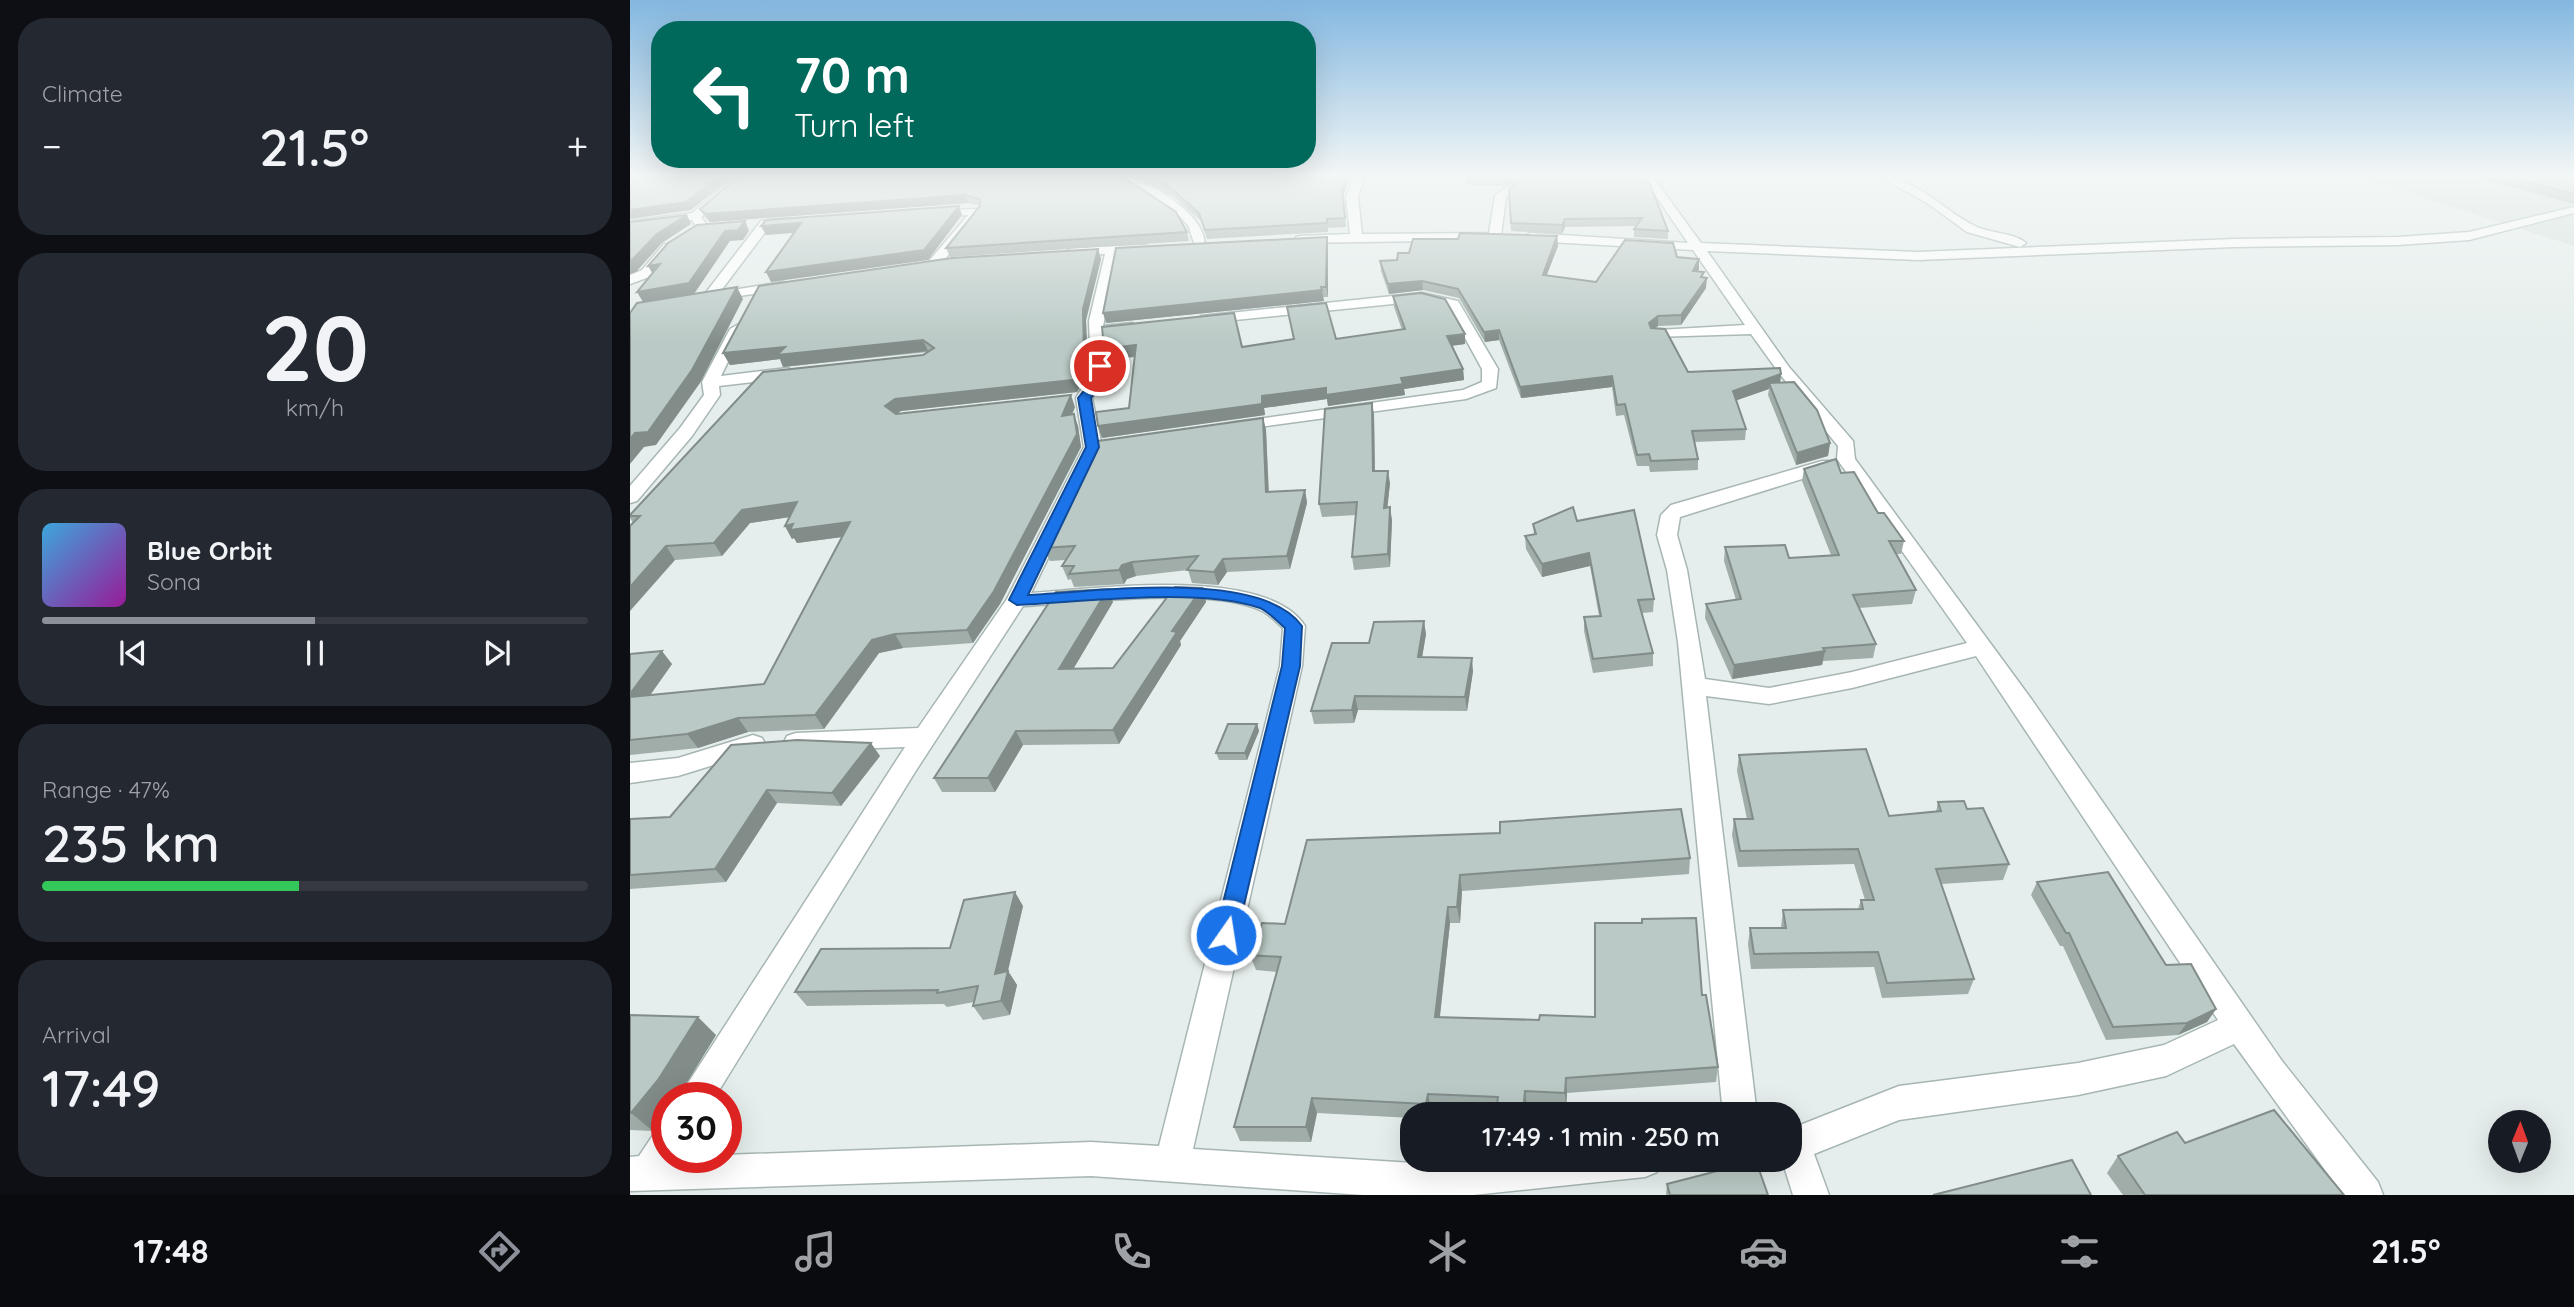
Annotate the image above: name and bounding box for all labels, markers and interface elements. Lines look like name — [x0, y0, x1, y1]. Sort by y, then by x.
text: 70 m — [794, 44, 910, 105]
icon: left — [679, 49, 770, 140]
text: Climate — [42, 79, 123, 108]
text: Turn left — [794, 105, 915, 145]
text: 21.5° — [259, 114, 369, 179]
text: − — [42, 122, 62, 170]
text: + — [567, 122, 588, 170]
text: 20 — [261, 290, 369, 404]
pin — [1070, 336, 1130, 396]
icon: arrive — [1081, 347, 1119, 385]
text: km/h — [286, 393, 344, 422]
text: Blue Orbit — [147, 534, 273, 567]
text: Sona — [147, 567, 201, 596]
icon: previous — [114, 634, 152, 672]
icon: pause — [296, 634, 334, 672]
icon: next — [478, 634, 516, 672]
text: Range · 47% — [42, 775, 170, 804]
text: 235 km — [42, 810, 220, 875]
position arrow — [1189, 898, 1263, 972]
text: Arrival — [42, 1020, 111, 1049]
text: 17:49 — [42, 1055, 160, 1120]
speed limit sign: 30 — [651, 1082, 742, 1173]
north arrow — [2488, 1110, 2552, 1172]
map controls — [2488, 1110, 2551, 1173]
text: 17:49 · 1 min · 250 m — [1482, 1120, 1720, 1153]
icon: directions — [475, 1227, 524, 1276]
icon: music — [791, 1227, 840, 1276]
icon: phone — [1107, 1227, 1156, 1276]
icon: climate — [1423, 1227, 1472, 1276]
icon: car — [1739, 1227, 1788, 1276]
icon: filters — [2055, 1227, 2104, 1276]
text: 17:48 — [133, 1231, 209, 1271]
text: 21.5° — [2371, 1231, 2441, 1271]

